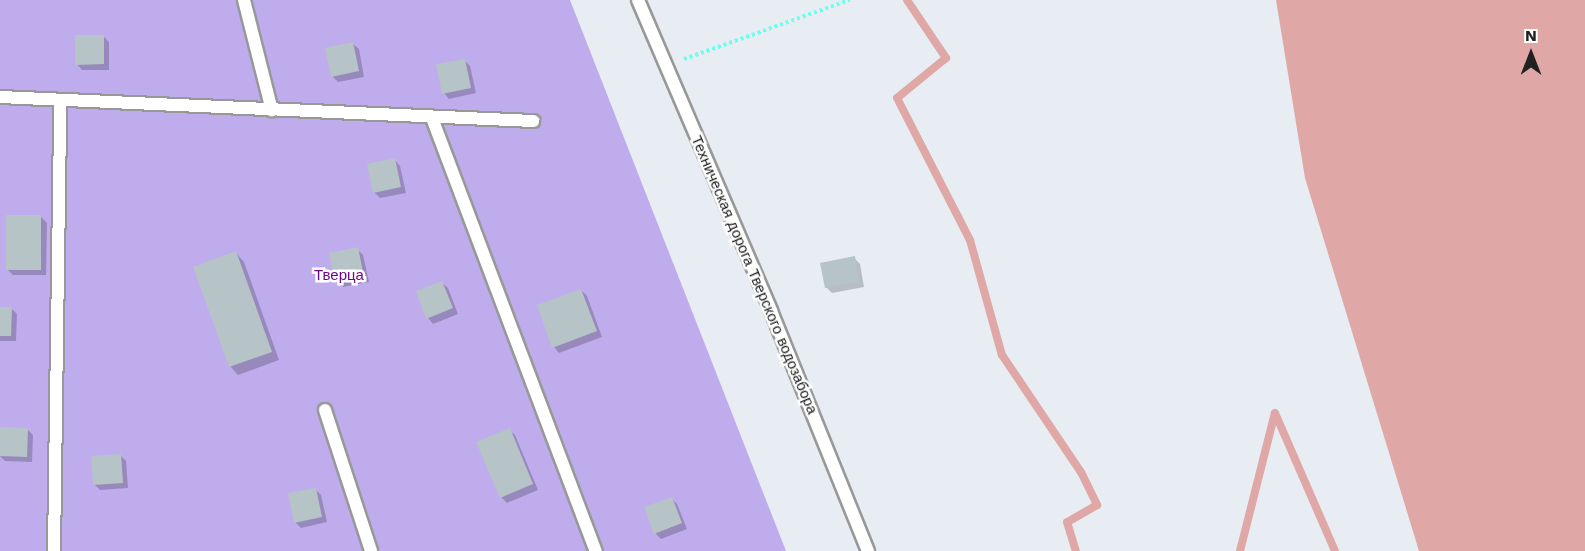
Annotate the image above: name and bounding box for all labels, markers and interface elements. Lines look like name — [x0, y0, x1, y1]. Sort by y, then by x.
north arrow — [1501, 24, 1561, 84]
text: N — [1525, 26, 1537, 45]
street label: Техническая дорога Тверского водозабора — [687, 133, 821, 417]
park label: Тверца — [314, 267, 364, 285]

